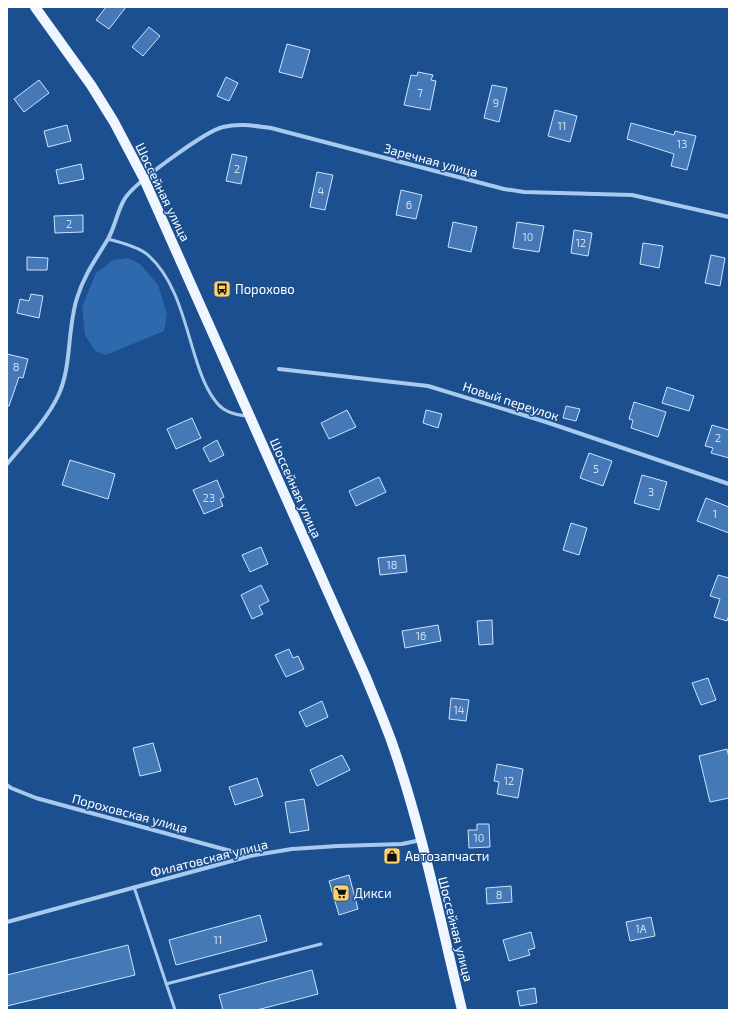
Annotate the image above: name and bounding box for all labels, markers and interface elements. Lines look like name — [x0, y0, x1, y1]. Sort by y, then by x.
house number: 7 — [417, 86, 423, 99]
house number: 9 — [493, 96, 499, 109]
house number: 11 — [558, 119, 566, 132]
house number: 13 — [677, 137, 687, 150]
street label: Шоссейная улица — [132, 140, 194, 244]
street label: Заречная улица — [382, 140, 480, 180]
house number: 2 — [234, 162, 240, 175]
house number: 4 — [318, 184, 325, 197]
house number: 6 — [406, 198, 412, 211]
house number: 2 — [66, 217, 72, 230]
house number: 10 — [522, 230, 534, 243]
house number: 12 — [576, 236, 586, 249]
bus stop icon: Порохово — [212, 279, 232, 299]
place label: Порохово — [235, 281, 295, 297]
house number: 8 — [13, 360, 19, 373]
street label: Новый переулок — [461, 378, 561, 424]
house number: 2 — [715, 431, 721, 444]
street label: Шоссейная улица — [267, 436, 325, 540]
house number: 5 — [593, 462, 599, 475]
house number: 3 — [648, 485, 654, 498]
house number: 23 — [203, 491, 215, 504]
house number: 1 — [713, 507, 717, 520]
house number: 18 — [386, 558, 398, 571]
house number: 16 — [416, 629, 426, 642]
house number: 14 — [453, 703, 465, 716]
house number: 12 — [504, 774, 514, 787]
street label: Пороховская улица — [70, 790, 190, 836]
house number: 10 — [473, 831, 485, 844]
street label: Филатовская улица — [149, 836, 269, 880]
shop icon: Автозапчасти — [382, 846, 402, 866]
place label: Автозапчасти — [405, 848, 489, 864]
street label: Шоссейная улица — [435, 875, 477, 983]
supermarket icon: Дикси — [331, 883, 351, 903]
place label: Дикси — [354, 885, 392, 901]
house number: 8 — [496, 888, 502, 901]
house number: 1А — [635, 922, 647, 935]
house number: 11 — [214, 933, 222, 946]

